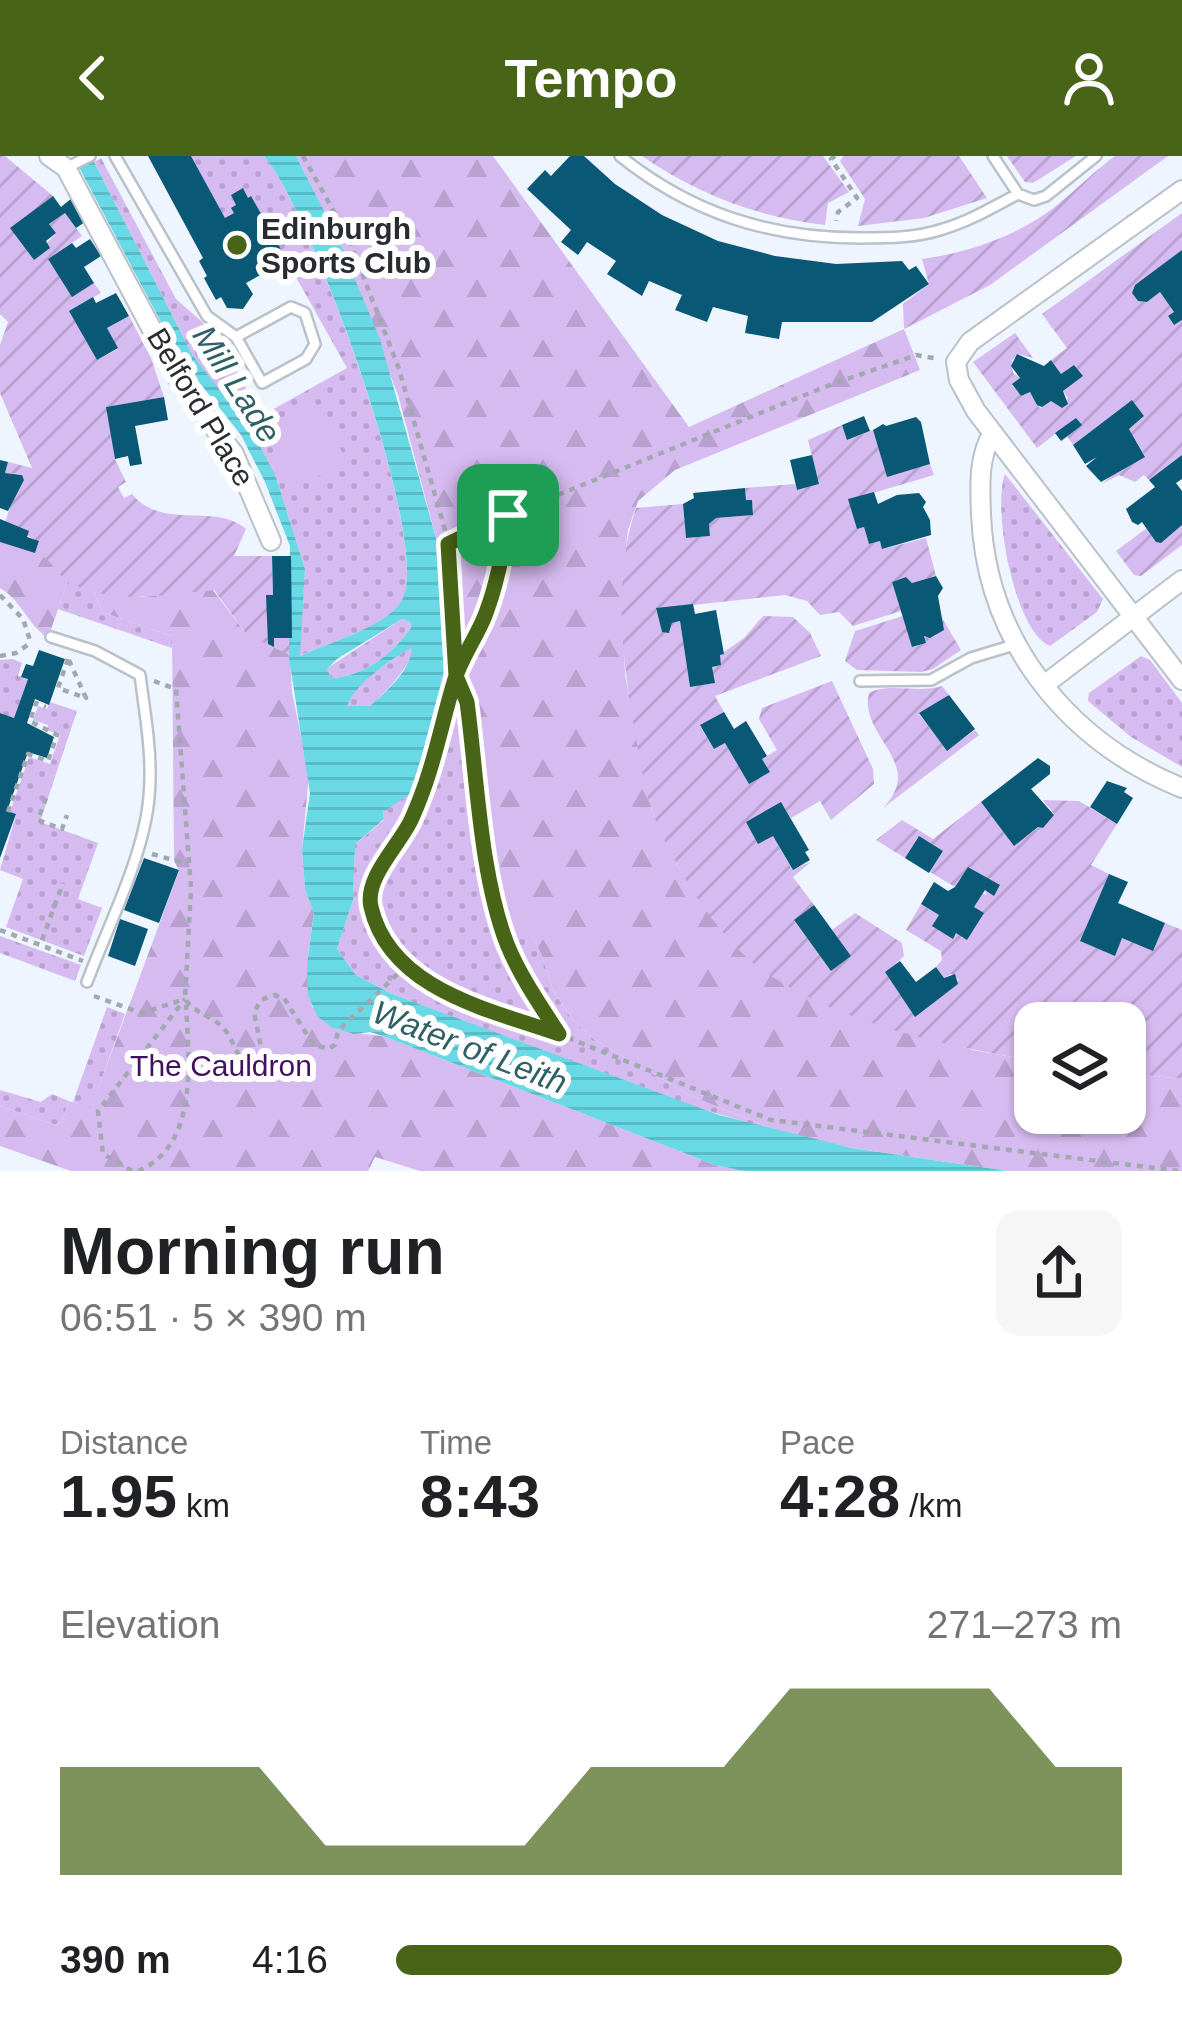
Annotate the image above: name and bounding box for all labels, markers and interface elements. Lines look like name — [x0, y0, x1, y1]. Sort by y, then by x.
icon: back — [60, 45, 126, 111]
icon: person — [1056, 45, 1122, 111]
text: Tempo — [505, 48, 678, 108]
place label: Edinburgh Sports Club — [261, 212, 431, 279]
marker: Edinburgh Sports Club — [224, 232, 250, 258]
water label: Mill Lade — [186, 319, 288, 449]
street label: Belford Place — [141, 322, 261, 492]
pin — [457, 464, 559, 566]
icon: arrive — [475, 482, 541, 548]
water label: Water of Leith — [368, 993, 572, 1101]
map controls — [1014, 1002, 1146, 1134]
button: layers — [1014, 1002, 1146, 1134]
park label: The Cauldron — [130, 1049, 312, 1082]
button: share — [996, 1210, 1122, 1336]
text: Morning run — [60, 1214, 445, 1288]
text: 06:51 · 5 × 390 m — [60, 1296, 367, 1339]
text: Distance — [60, 1424, 188, 1461]
text: Time — [420, 1424, 492, 1461]
text: Pace — [780, 1424, 855, 1461]
text: 1.95 — [60, 1463, 177, 1530]
text: 8:43 — [420, 1463, 540, 1530]
text: 4:28 — [780, 1463, 900, 1530]
text: km — [177, 1487, 230, 1524]
text: /km — [900, 1487, 962, 1524]
text: Elevation — [60, 1603, 220, 1646]
text: 271–273 m — [927, 1603, 1122, 1646]
text: 390 m — [60, 1938, 171, 1981]
text: 4:16 — [252, 1938, 328, 1981]

